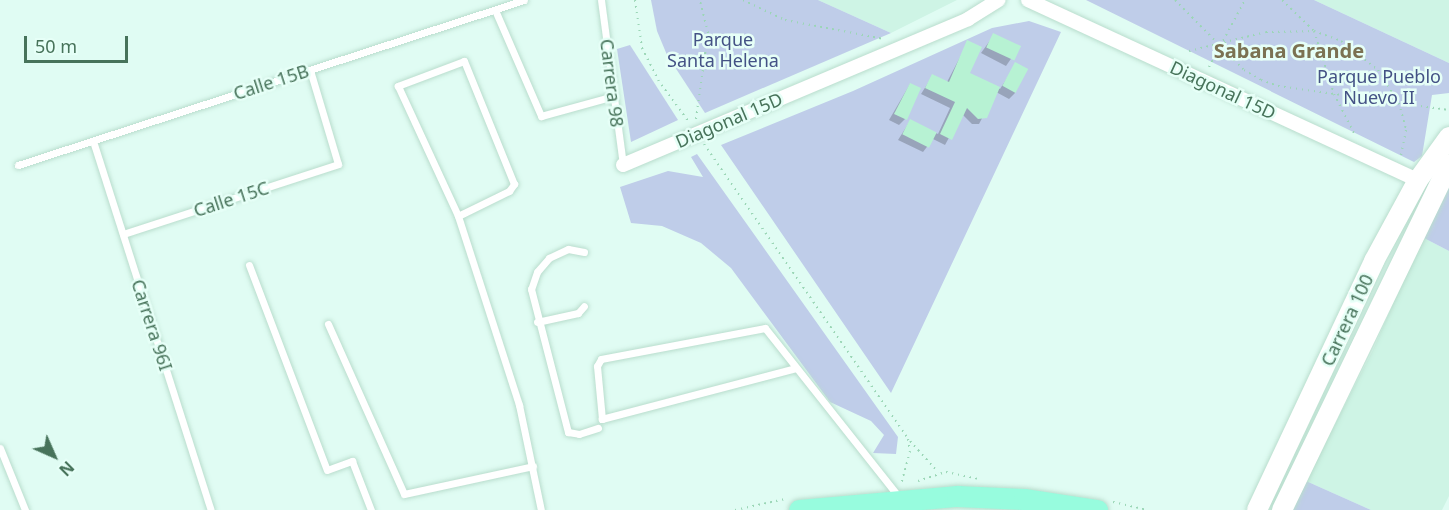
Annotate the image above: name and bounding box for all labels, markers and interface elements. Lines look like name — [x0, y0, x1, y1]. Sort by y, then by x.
scale bar — [27, 24, 130, 62]
park label: Parque Santa Helena — [667, 29, 779, 72]
text: 50 m — [35, 34, 77, 58]
street label: Carrera 98 — [596, 38, 628, 128]
district label: Sabana Grande — [1214, 38, 1364, 62]
street label: Diagonal 15D — [1167, 56, 1279, 124]
street label: Calle 15B — [231, 60, 311, 104]
park label: Parque Pueblo Nuevo II — [1317, 66, 1441, 109]
street label: Diagonal 15D — [672, 88, 786, 152]
street label: Calle 15C — [191, 177, 271, 221]
street label: Carrera 100 — [1316, 271, 1378, 369]
street label: Carrera 96I — [127, 277, 177, 373]
north arrow — [24, 426, 84, 486]
text: N — [54, 456, 79, 481]

